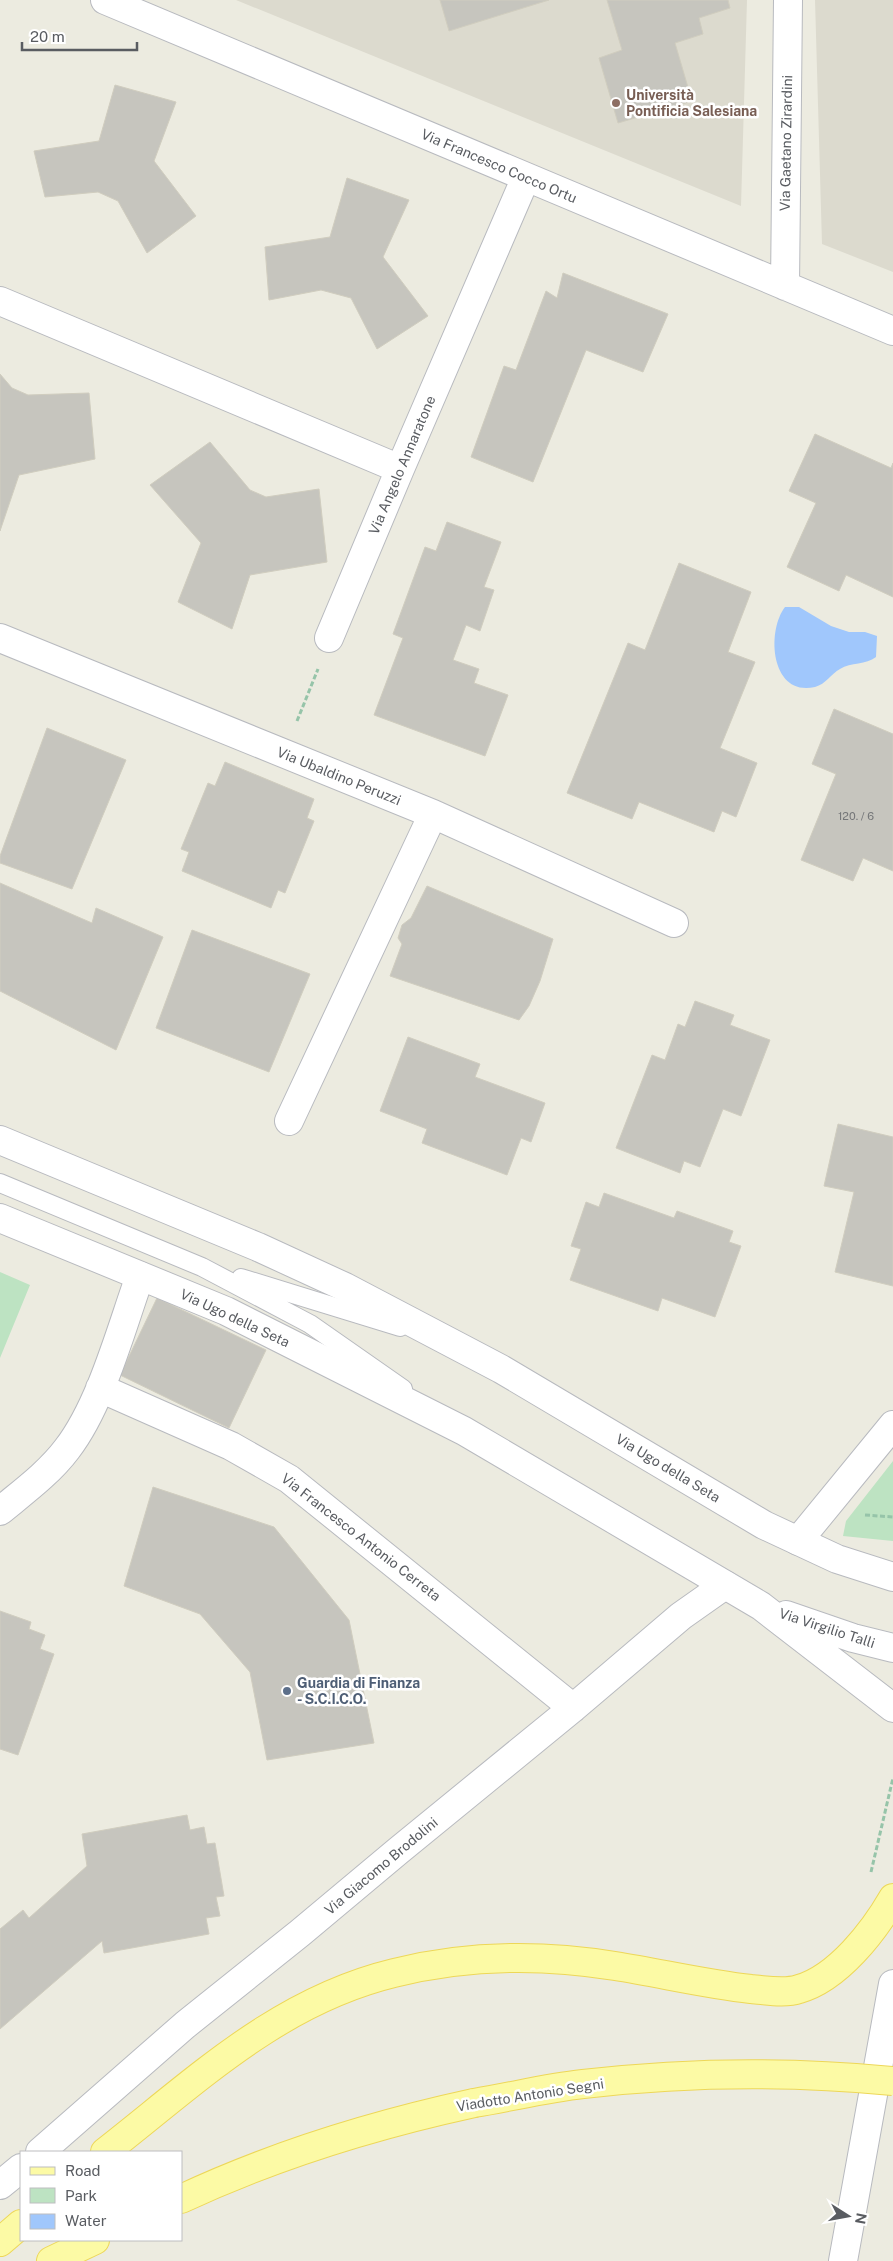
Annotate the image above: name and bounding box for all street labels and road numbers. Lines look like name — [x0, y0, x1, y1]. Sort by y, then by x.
street label: Via Gaetano Zirardini — [777, 75, 795, 211]
street label: Via Francesco Cocco Ortu — [419, 126, 579, 206]
street label: Via Angelo Annaratone — [365, 393, 439, 537]
street label: Via Ubaldino Peruzzi — [275, 744, 403, 808]
street label: Via Ugo della Seta — [178, 1286, 292, 1350]
street label: Via Ugo della Seta — [613, 1431, 723, 1505]
street label: Via Francesco Antonio Cerreta — [278, 1470, 444, 1604]
street label: Via Virgilio Talli — [777, 1605, 877, 1651]
street label: Via Giacomo Brodolini — [321, 1814, 441, 1918]
street label: Viadotto Antonio Segni — [455, 2075, 605, 2115]

